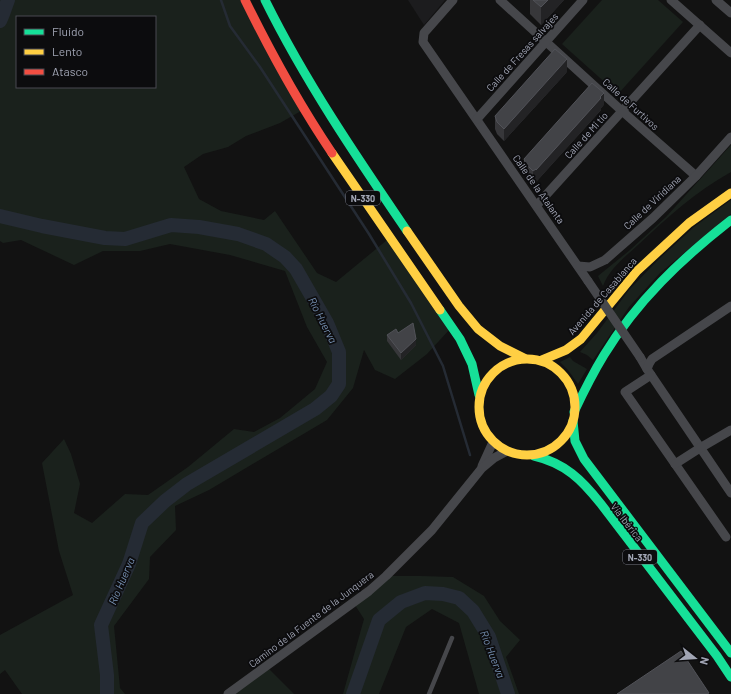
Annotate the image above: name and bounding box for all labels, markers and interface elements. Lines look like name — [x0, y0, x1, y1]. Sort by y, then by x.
street label: Calle de Fresas salvajes — [484, 10, 561, 94]
legend — [16, 16, 156, 88]
text: Fluido — [52, 24, 84, 38]
text: Lento — [52, 44, 82, 58]
text: Atasco — [52, 64, 88, 78]
street label: Calle de Furtivos — [600, 76, 662, 133]
street label: Calle de Mi tío — [562, 109, 610, 161]
street label: Calle de la Atalanta — [511, 152, 567, 226]
street label: Calle de Viridiana — [621, 172, 683, 232]
road number: N-330 — [346, 191, 380, 205]
street label: Avenida de Casablanca — [565, 255, 639, 337]
water label: Río Huerva — [306, 295, 340, 345]
street label: Vía Ibérica — [608, 501, 646, 543]
road number: N-330 — [623, 550, 657, 564]
water label: Río Huerva — [105, 555, 137, 607]
street label: Camino de la Fuente de la Junquera — [246, 568, 376, 670]
water label: Río Huerva — [478, 628, 508, 680]
north arrow — [675, 638, 715, 678]
text: N — [698, 656, 712, 666]

